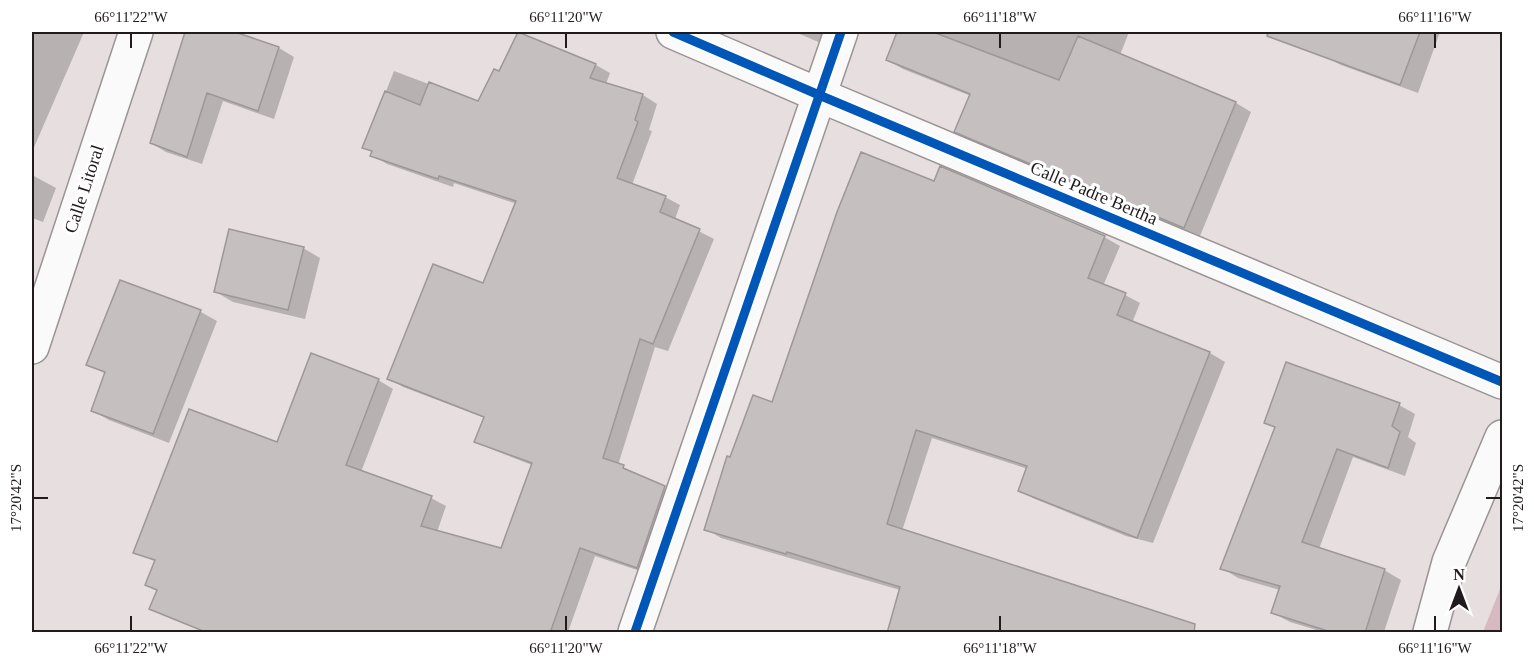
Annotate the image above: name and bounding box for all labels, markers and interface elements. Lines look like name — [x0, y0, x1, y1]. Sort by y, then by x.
text: 66°11'22"W — [94, 9, 169, 25]
text: 66°11'20"W — [529, 9, 604, 25]
text: 66°11'18"W — [963, 9, 1038, 25]
text: 66°11'16"W — [1398, 9, 1473, 25]
street label: Calle Litoral — [60, 142, 108, 236]
street label: Calle Padre Bertha — [1028, 157, 1160, 229]
text: 17°20'42"S — [8, 464, 24, 532]
text: 17°20'42"S — [1510, 464, 1526, 532]
north arrow — [1429, 559, 1489, 619]
text: N — [1453, 566, 1465, 583]
text: 66°11'22"W — [94, 640, 169, 656]
text: 66°11'20"W — [529, 640, 604, 656]
text: 66°11'18"W — [963, 640, 1038, 656]
text: 66°11'16"W — [1398, 640, 1473, 656]

